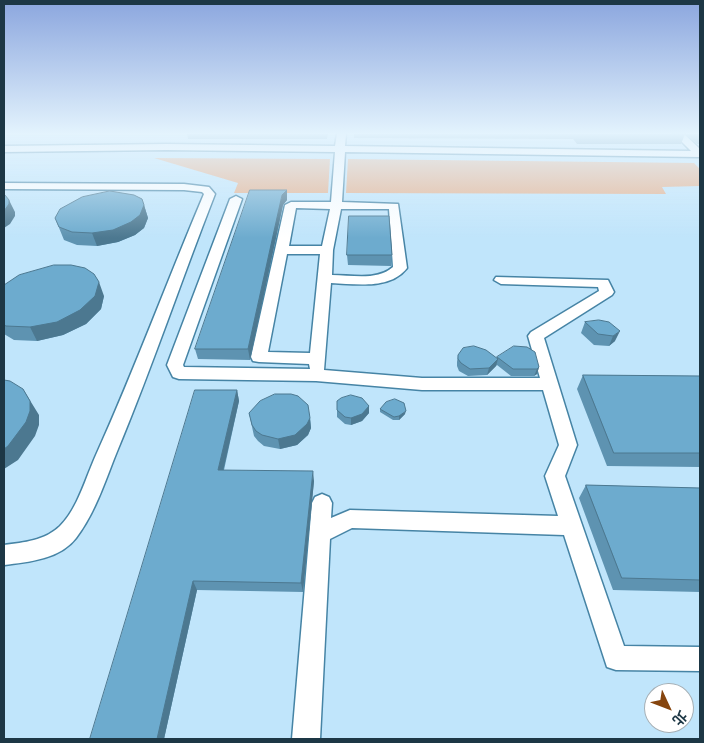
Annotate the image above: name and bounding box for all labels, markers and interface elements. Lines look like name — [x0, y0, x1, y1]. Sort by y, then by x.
north arrow — [644, 683, 694, 733]
text: 北 — [667, 706, 691, 729]

